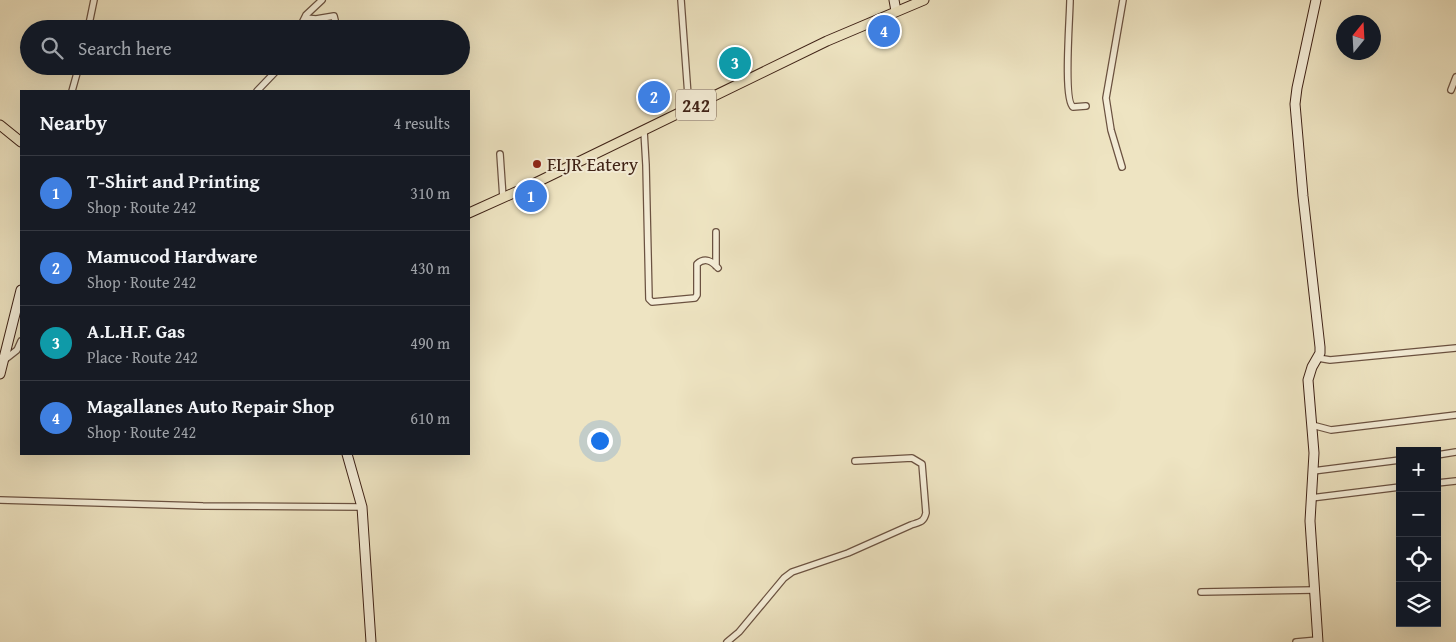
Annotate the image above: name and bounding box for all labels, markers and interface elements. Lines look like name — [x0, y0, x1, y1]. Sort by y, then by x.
pin: 4 — [868, 12, 900, 50]
north arrow — [1336, 15, 1381, 60]
search box — [20, 20, 470, 75]
icon: search — [38, 34, 66, 62]
text: Search here — [78, 34, 172, 62]
pin: 3 — [719, 44, 751, 82]
pin: 2 — [638, 78, 670, 116]
road number: 242 — [676, 90, 716, 120]
text: Nearby — [40, 107, 107, 138]
text: 4 results — [393, 111, 450, 135]
place label: FLJR Eatery — [547, 150, 639, 178]
marker: FLJR Eatery — [531, 158, 543, 170]
text: T-Shirt and Printing — [87, 167, 260, 195]
pin: 1 — [515, 177, 547, 215]
text: 1 — [52, 181, 60, 205]
text: 310 m — [410, 181, 450, 205]
text: Shop · Route 242 — [87, 195, 196, 219]
text: Mamucod Hardware — [87, 242, 258, 270]
text: 2 — [52, 256, 60, 280]
text: 430 m — [410, 256, 450, 280]
text: Shop · Route 242 — [87, 270, 196, 294]
text: A.L.H.F. Gas — [87, 317, 185, 345]
text: 3 — [52, 331, 60, 355]
text: 490 m — [410, 331, 450, 355]
text: Place · Route 242 — [87, 345, 198, 369]
text: Magallanes Auto Repair Shop — [87, 392, 334, 420]
text: 4 — [52, 406, 60, 430]
text: 610 m — [410, 406, 450, 430]
text: Shop · Route 242 — [87, 420, 196, 444]
your location — [587, 428, 613, 454]
map controls — [1396, 447, 1441, 627]
button: + — [1396, 447, 1441, 492]
button: − — [1396, 492, 1441, 537]
button: locate — [1396, 537, 1441, 582]
button: layers — [1396, 582, 1441, 627]

